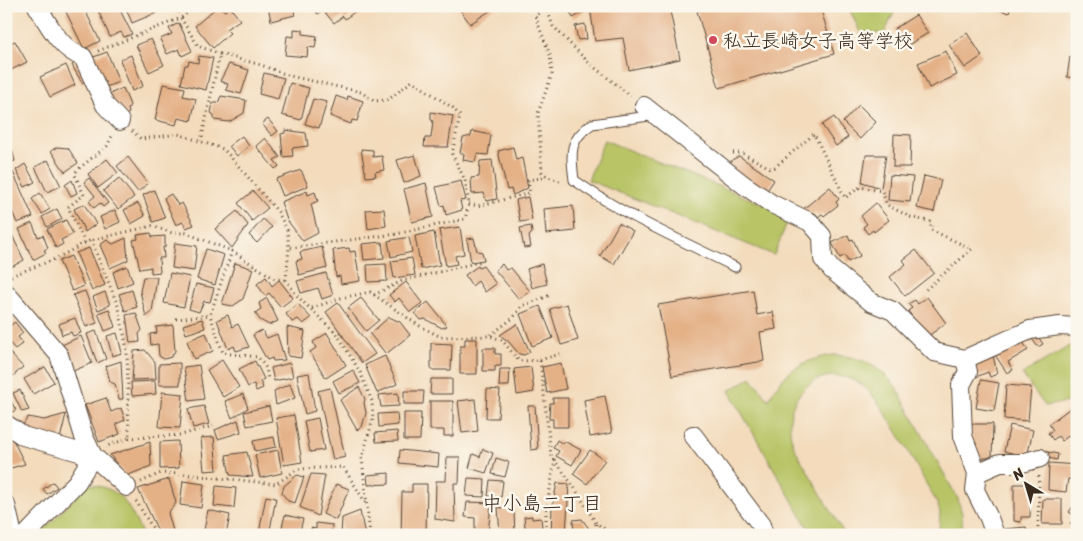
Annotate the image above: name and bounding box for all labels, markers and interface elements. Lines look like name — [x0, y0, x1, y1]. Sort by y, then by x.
place label: 私立長崎女子高等学校 — [723, 24, 913, 57]
marker: 私立長崎女子高等学校 — [707, 34, 719, 46]
north arrow — [1000, 458, 1050, 508]
text: N — [1006, 461, 1030, 488]
district label: 中小島二丁目 — [482, 486, 602, 521]

